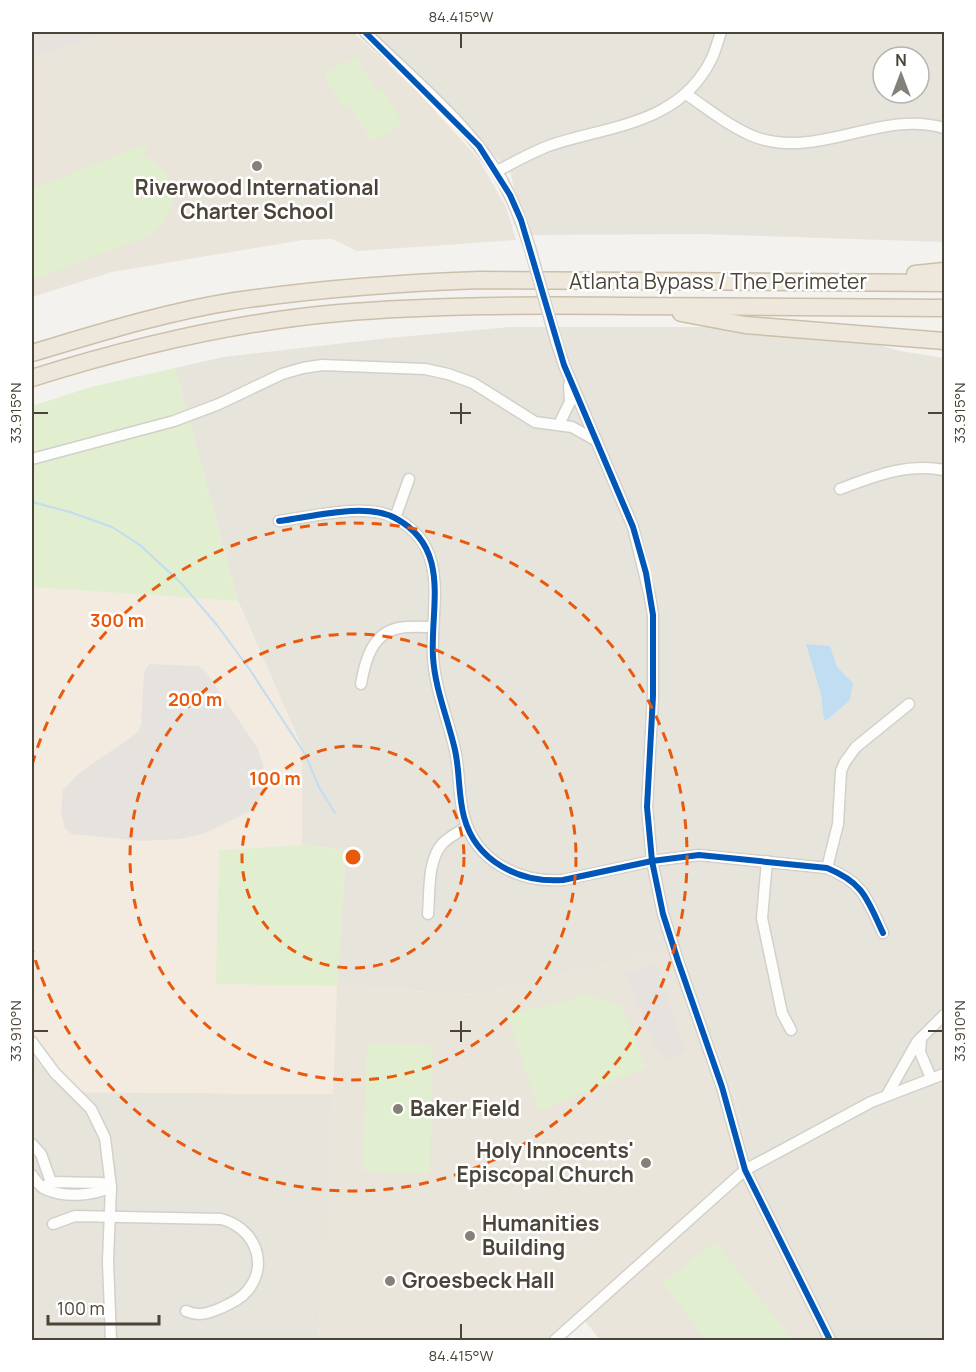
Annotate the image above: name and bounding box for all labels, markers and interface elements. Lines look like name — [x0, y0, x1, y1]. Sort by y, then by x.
text: 84.415°W — [428, 6, 494, 27]
north arrow — [871, 45, 931, 105]
text: N — [895, 49, 907, 71]
marker: Riverwood International Charter School — [250, 159, 264, 173]
place label: Riverwood International Charter School — [135, 173, 379, 225]
street label: Atlanta Bypass / The Perimeter — [569, 267, 867, 295]
text: 33.915°N — [5, 382, 26, 444]
text: 33.915°N — [949, 382, 970, 444]
text: 300 m — [90, 608, 144, 632]
text: 200 m — [168, 687, 222, 711]
text: 100 m — [249, 766, 301, 790]
centre of rings — [343, 847, 363, 867]
text: 33.910°N — [5, 1000, 26, 1062]
text: 33.910°N — [949, 1000, 970, 1062]
place label: Baker Field — [410, 1094, 520, 1122]
marker: Baker Field — [391, 1102, 405, 1116]
place label: Holy Innocents' Episcopal Church — [456, 1136, 634, 1188]
marker: Holy Innocents' Episcopal Church — [639, 1156, 653, 1170]
place label: Humanities Building — [482, 1209, 599, 1261]
marker: Humanities Building — [463, 1229, 477, 1243]
place label: Groesbeck Hall — [402, 1266, 555, 1294]
marker: Groesbeck Hall — [383, 1274, 397, 1288]
scale bar — [48, 1288, 159, 1326]
text: 100 m — [57, 1296, 105, 1320]
text: 84.415°W — [428, 1345, 494, 1366]

